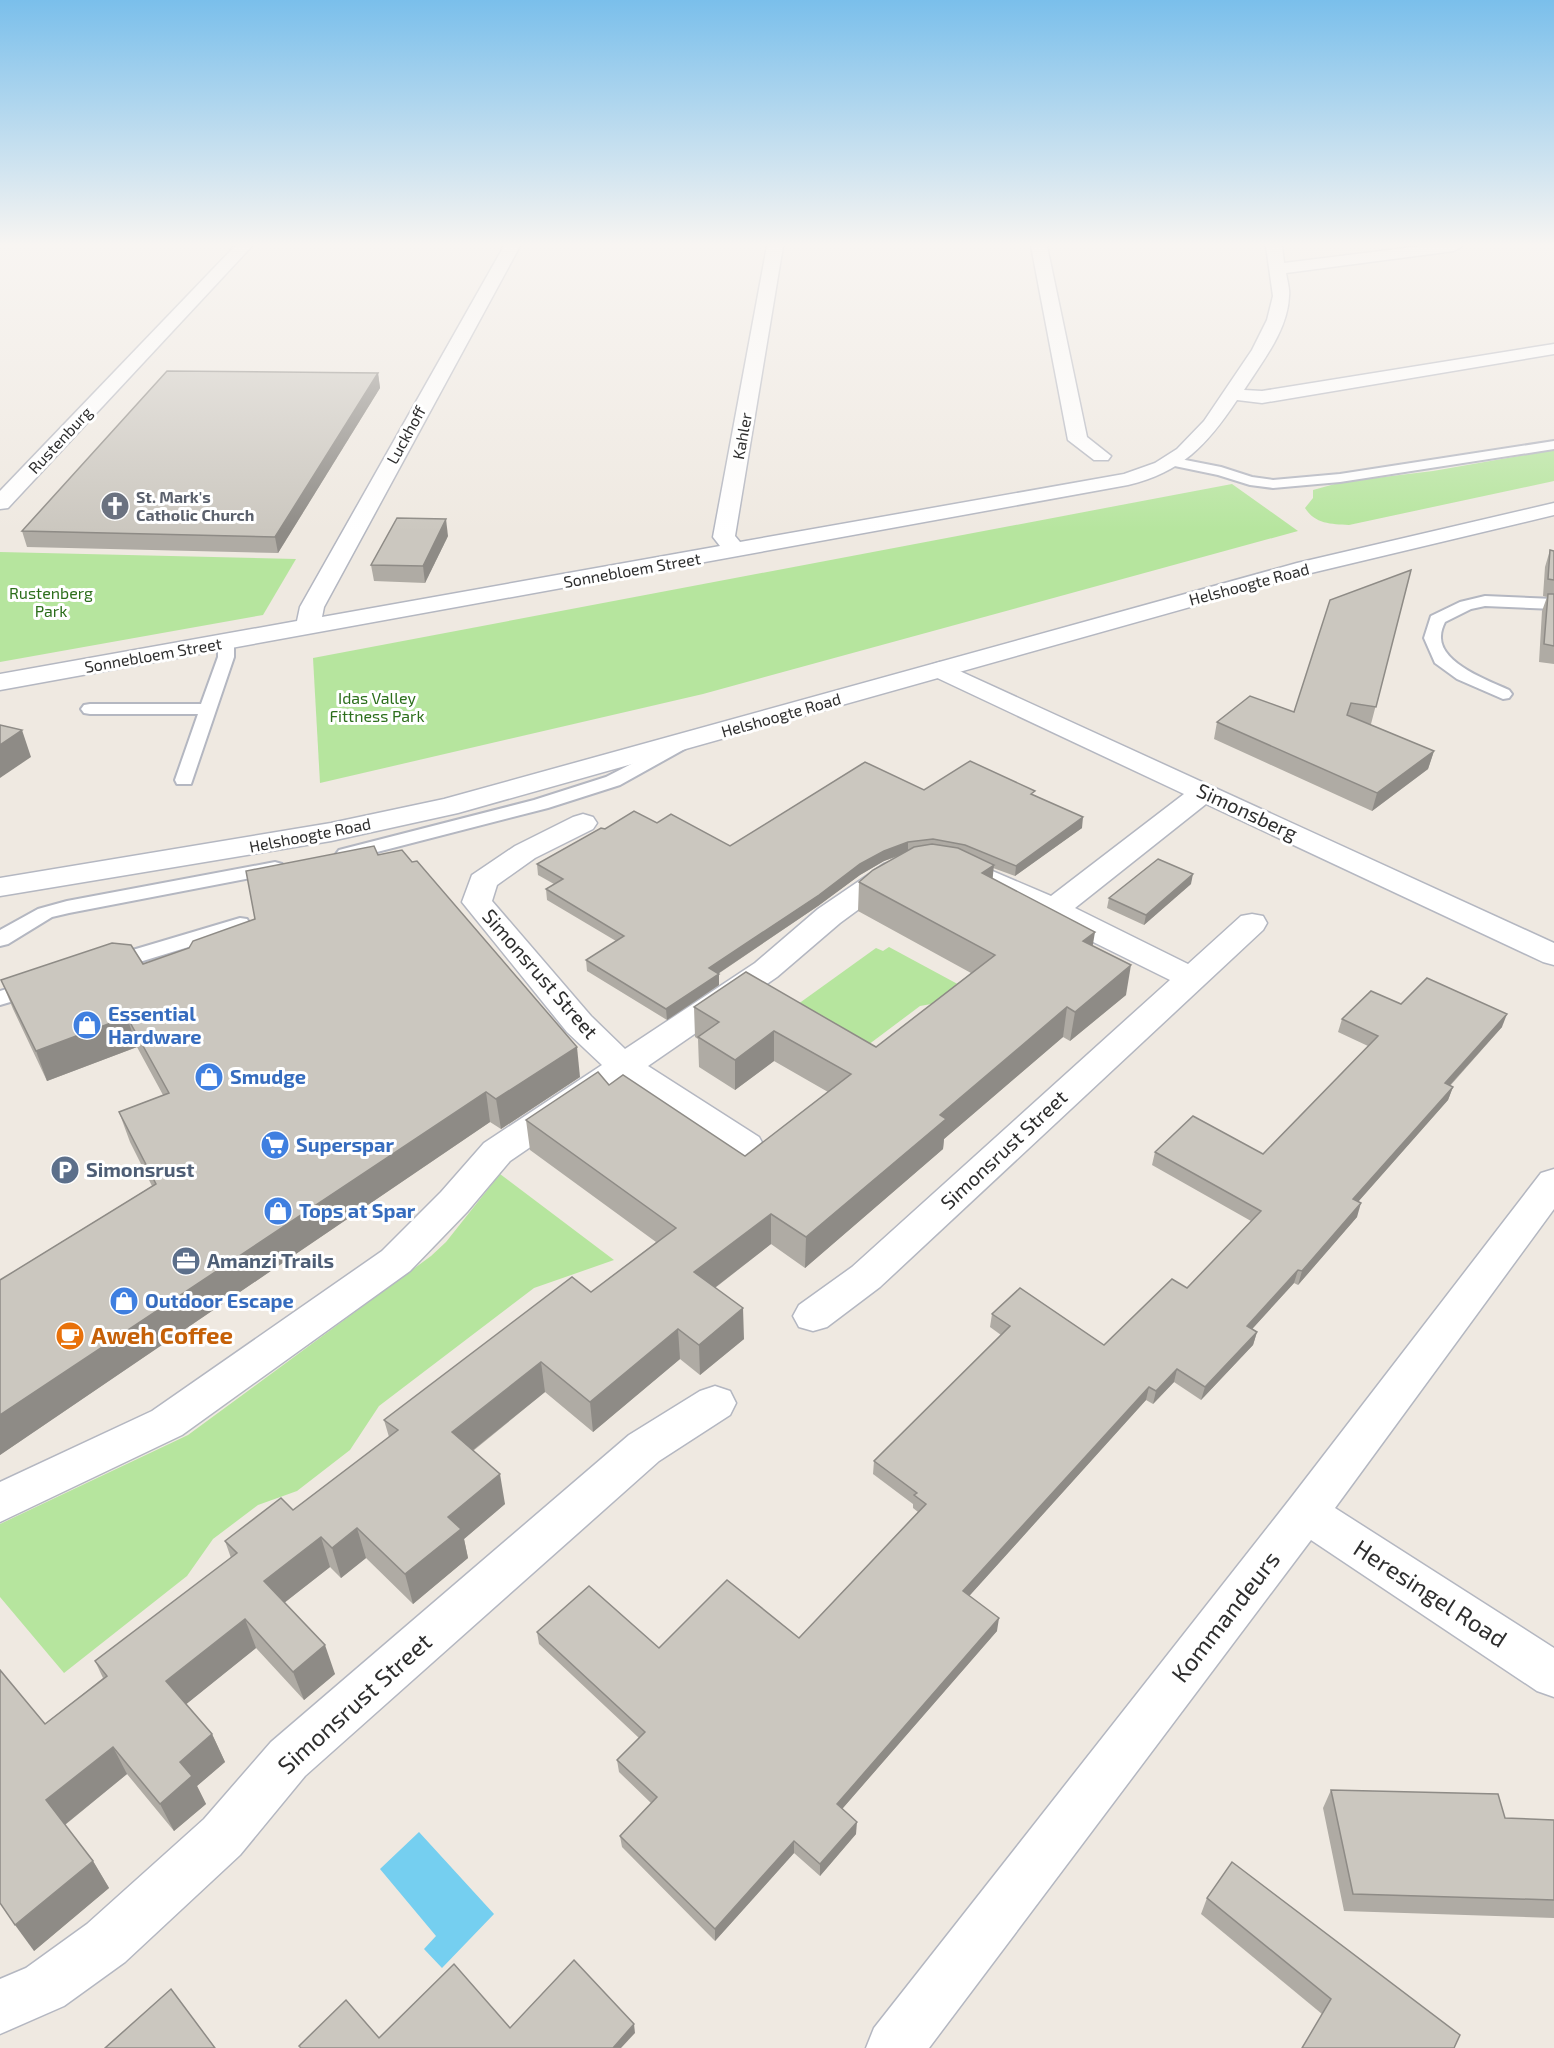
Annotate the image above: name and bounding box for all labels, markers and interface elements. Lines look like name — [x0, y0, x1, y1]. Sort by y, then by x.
street label: Rustenburg — [24, 402, 95, 477]
street label: Luckhoff — [382, 402, 429, 467]
street label: Kahler — [728, 410, 755, 461]
place label: St. Mark's Catholic Church — [136, 487, 254, 524]
church icon: St. Mark's Catholic Church — [99, 490, 131, 522]
street label: Sonnebloem Street — [562, 548, 702, 591]
street label: Helshoogte Road — [1187, 558, 1311, 609]
park label: Rustenberg Park — [9, 583, 93, 620]
street label: Sonnebloem Street — [83, 633, 223, 676]
park label: Idas Valley Fittness Park — [329, 688, 425, 725]
street label: Helshoogte Road — [719, 688, 843, 741]
street label: Simonsberg — [1193, 777, 1301, 845]
street label: Helshoogte Road — [247, 813, 372, 856]
street label: Simonsrust Street — [478, 904, 604, 1043]
place label: Essential Hardware — [108, 1001, 202, 1048]
shop icon: Essential Hardware — [71, 1009, 103, 1041]
shop icon: Smudge — [193, 1061, 225, 1093]
place label: Smudge — [230, 1064, 306, 1088]
street label: Simonsrust Street — [935, 1084, 1072, 1214]
supermarket icon: Superspar — [259, 1129, 291, 1161]
place label: Superspar — [296, 1132, 394, 1156]
parking icon: Simonsrust — [49, 1154, 81, 1186]
place label: Simonsrust — [86, 1157, 195, 1181]
shop icon: Tops at Spar — [262, 1195, 294, 1227]
place label: Tops at Spar — [299, 1198, 416, 1222]
office icon: Amanzi Trails — [170, 1245, 202, 1277]
place label: Amanzi Trails — [207, 1248, 334, 1272]
shop icon: Outdoor Escape — [108, 1285, 140, 1317]
place label: Outdoor Escape — [145, 1288, 294, 1312]
cafe icon: Aweh Coffee — [54, 1320, 86, 1352]
place label: Aweh Coffee — [91, 1320, 233, 1349]
street label: Heresingel Road — [1349, 1533, 1513, 1653]
street label: Kommandeurs — [1165, 1545, 1285, 1688]
street label: Simonsrust Street — [271, 1626, 437, 1780]

